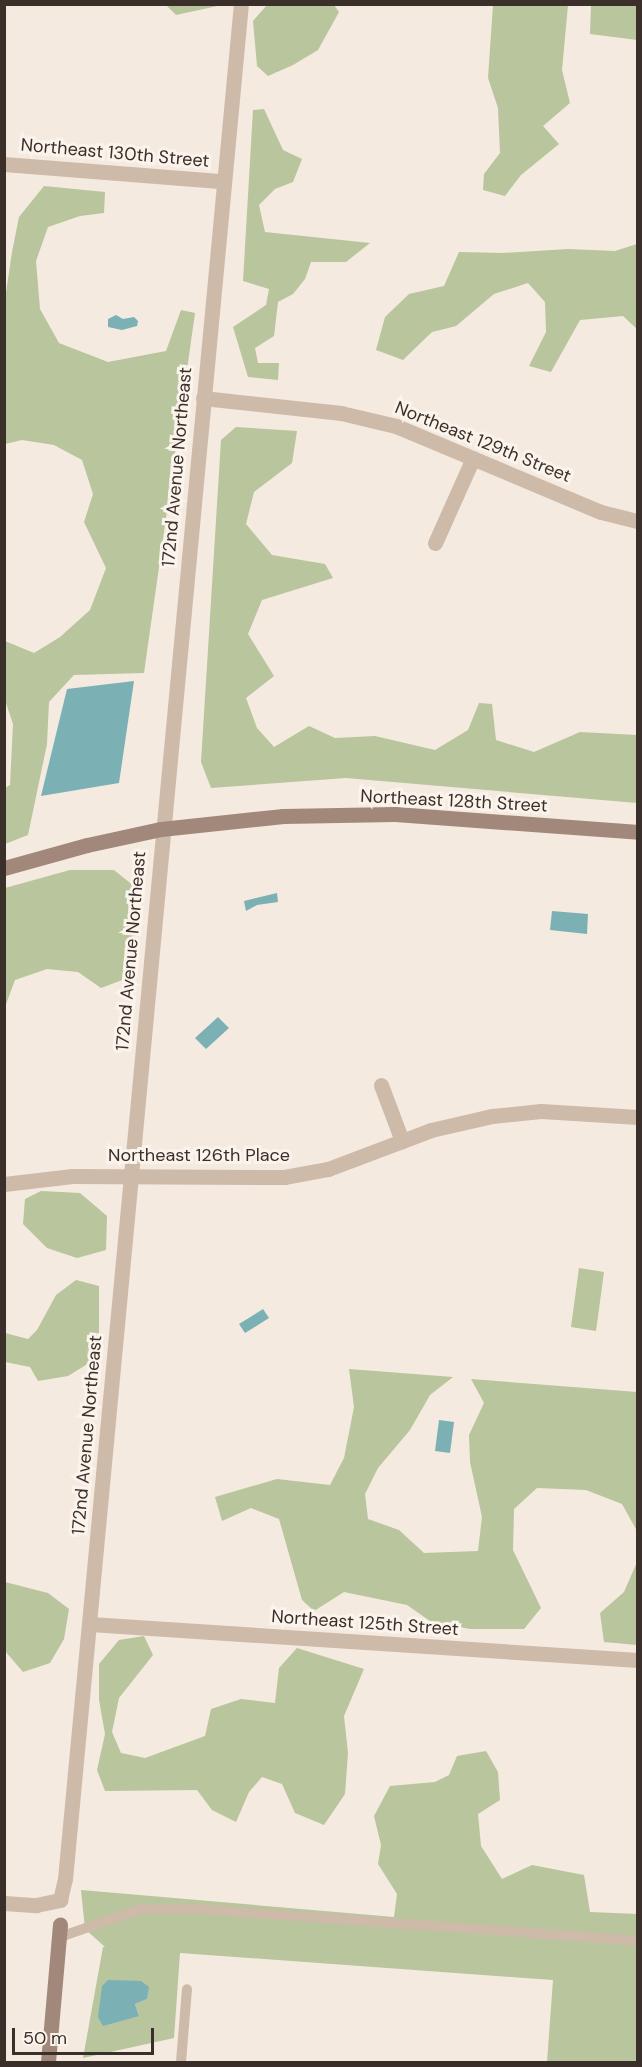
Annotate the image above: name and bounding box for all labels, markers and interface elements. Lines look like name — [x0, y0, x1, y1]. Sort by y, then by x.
street label: Northeast 130th Street — [20, 134, 210, 172]
street label: 172nd Avenue Northeast — [158, 366, 196, 568]
street label: Northeast 129th Street — [392, 397, 574, 487]
street label: Northeast 128th Street — [360, 785, 548, 817]
street label: 172nd Avenue Northeast — [112, 850, 150, 1052]
street label: Northeast 126th Place — [108, 1144, 290, 1166]
street label: 172nd Avenue Northeast — [68, 1334, 106, 1536]
street label: Northeast 125th Street — [271, 1606, 459, 1640]
scale bar — [15, 2016, 158, 2054]
text: 50 m — [23, 2026, 67, 2050]

